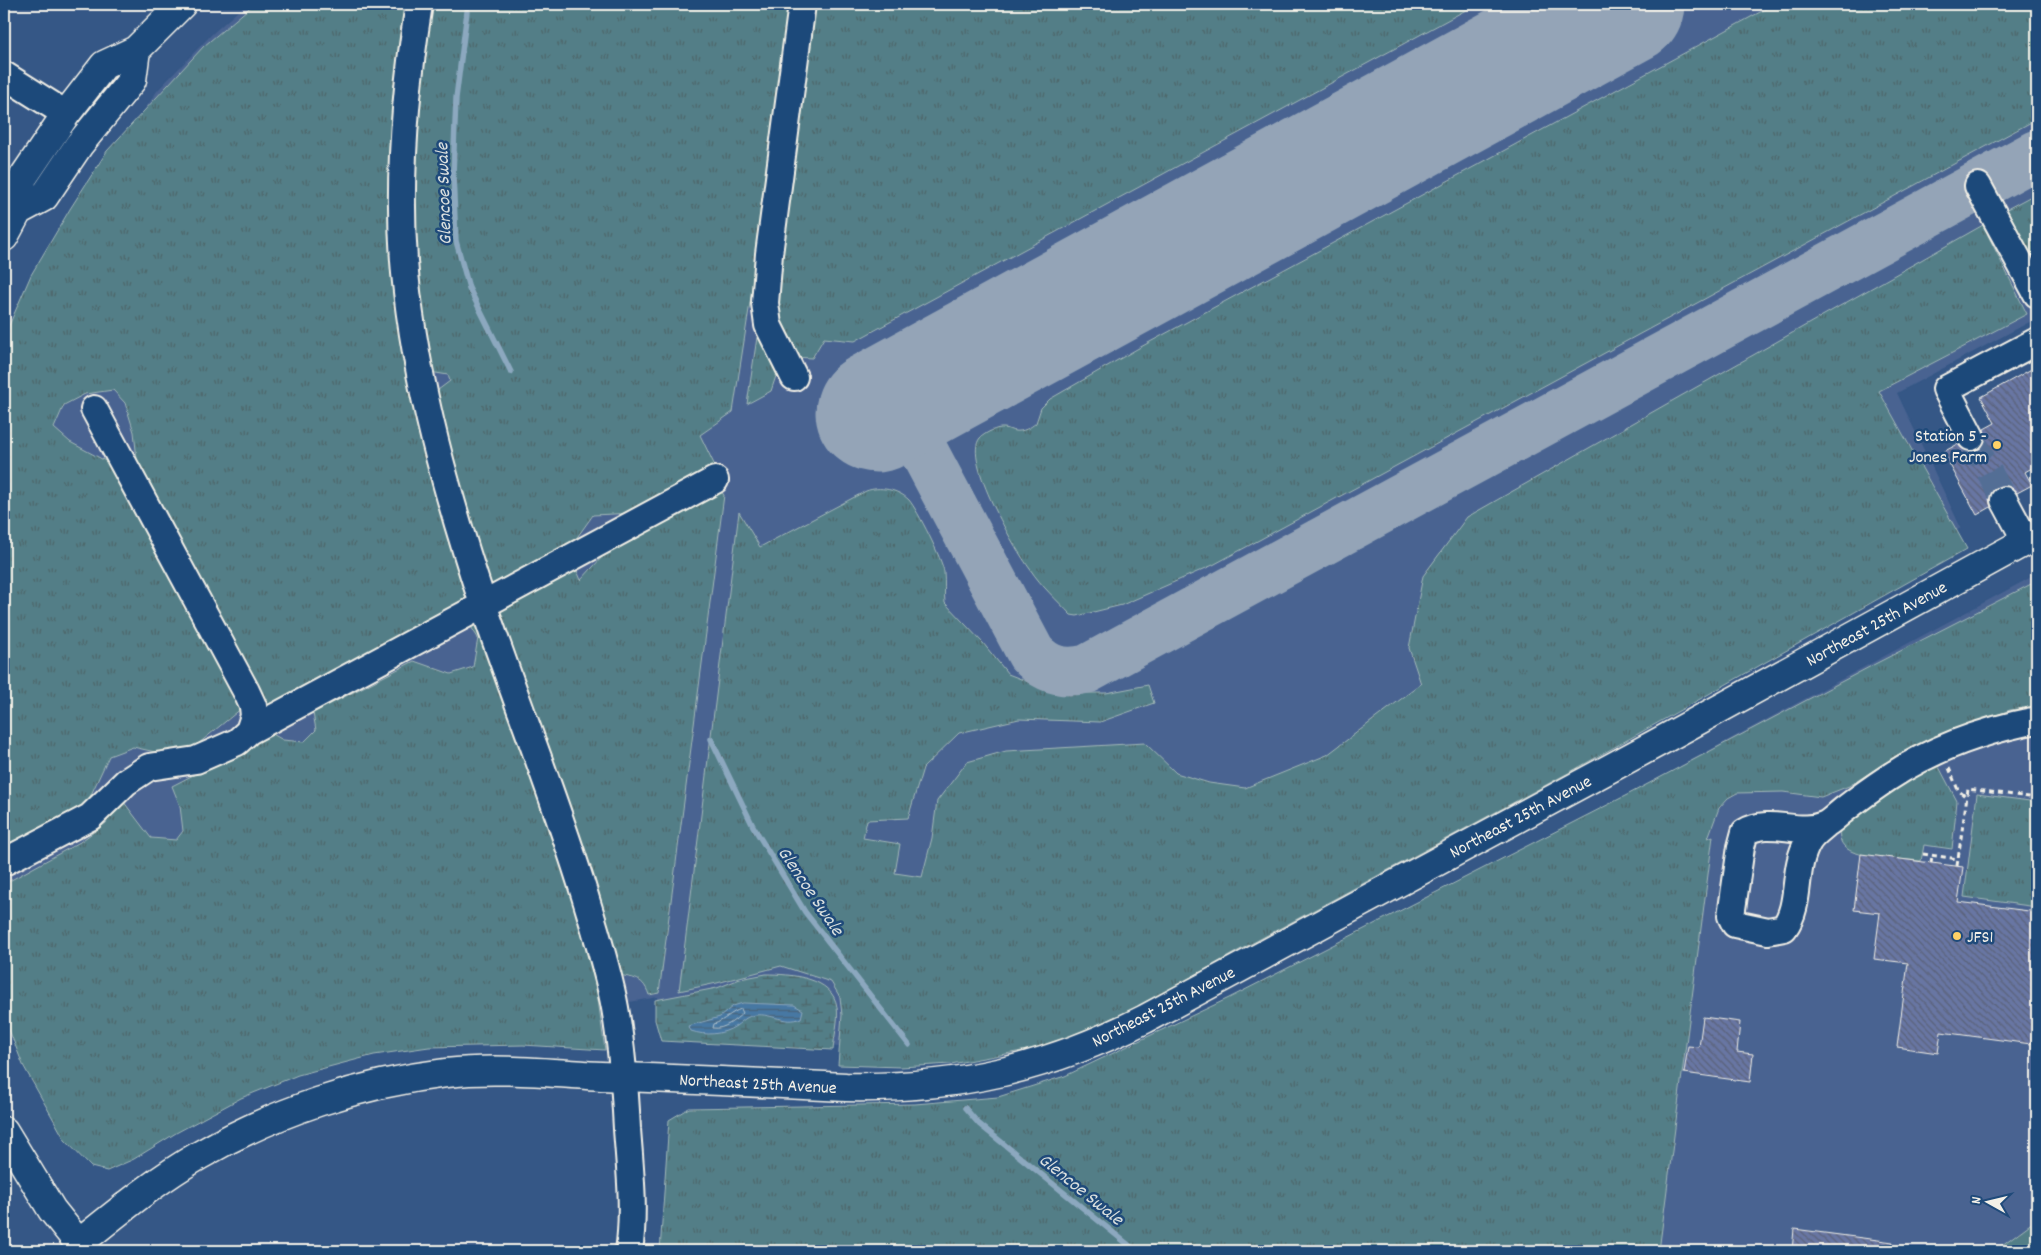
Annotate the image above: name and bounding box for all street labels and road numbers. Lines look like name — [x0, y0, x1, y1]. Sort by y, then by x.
street label: Northeast 25th Avenue — [1802, 576, 1952, 674]
street label: Northeast 25th Avenue — [1446, 770, 1597, 866]
street label: Northeast 25th Avenue — [1088, 961, 1240, 1055]
street label: Northeast 25th Avenue — [679, 1069, 837, 1102]

